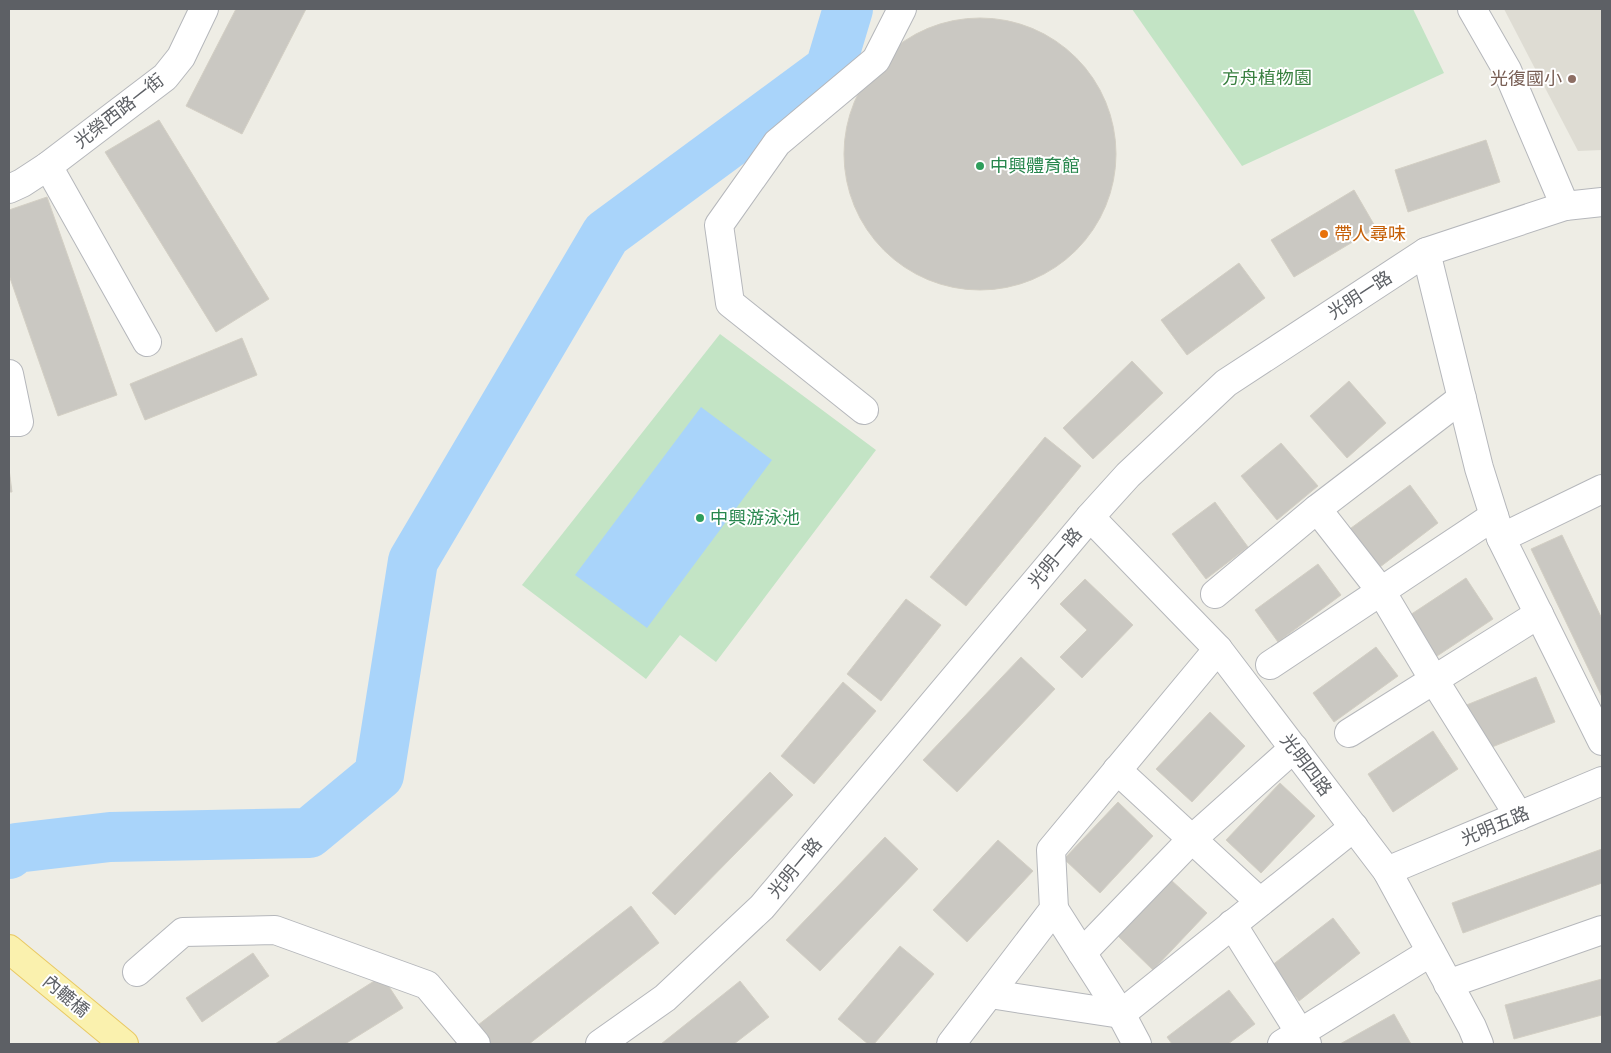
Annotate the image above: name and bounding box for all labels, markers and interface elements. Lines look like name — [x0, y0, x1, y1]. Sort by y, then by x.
park label: 方舟植物園 — [1222, 67, 1312, 89]
place label: 光復國小 — [1490, 68, 1562, 90]
street label: 光榮西路一街 — [70, 69, 168, 153]
marker: 光復國小 — [1566, 73, 1578, 85]
place label: 中興體育館 — [990, 155, 1080, 177]
marker: 中興體育館 — [974, 160, 986, 172]
place label: 帶人尋味 — [1334, 223, 1406, 245]
marker: 帶人尋味 — [1318, 228, 1330, 240]
street label: 光明一路 — [1324, 266, 1396, 324]
place label: 中興游泳池 — [710, 507, 800, 529]
marker: 中興游泳池 — [694, 512, 706, 524]
street label: 光明一路 — [1023, 523, 1087, 593]
street label: 光明四路 — [1276, 730, 1336, 800]
street label: 光明五路 — [1458, 802, 1532, 850]
street label: 光明一路 — [763, 833, 827, 903]
street label: 內轆橋 — [38, 970, 94, 1022]

